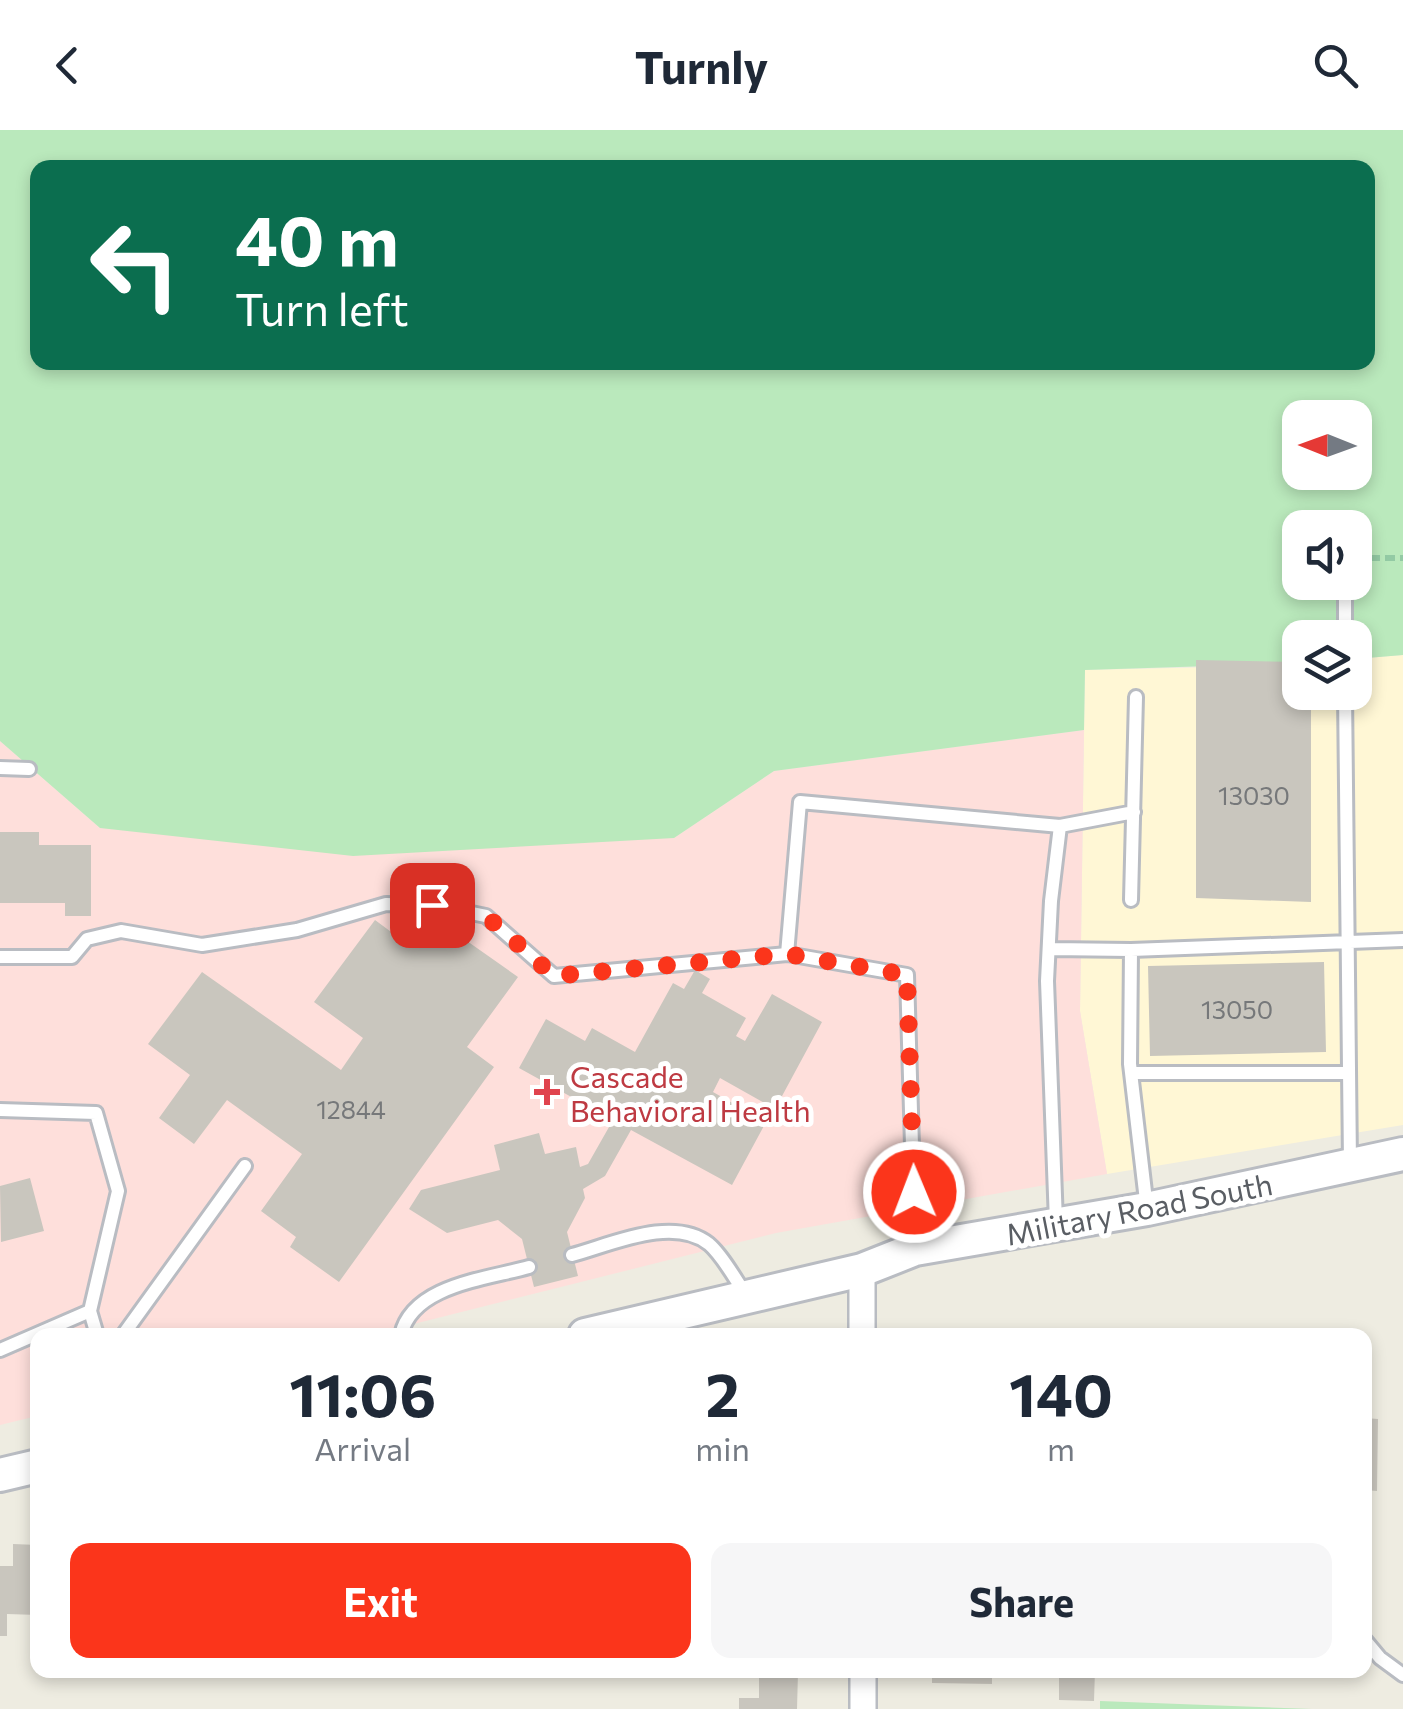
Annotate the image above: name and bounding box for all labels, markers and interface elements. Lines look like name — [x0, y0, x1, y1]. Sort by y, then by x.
icon: back — [40, 38, 95, 93]
text: Turnly — [635, 38, 768, 93]
icon: search — [1308, 38, 1363, 93]
text: 40 m — [235, 195, 399, 280]
icon: left — [70, 200, 200, 330]
text: Turn left — [235, 280, 409, 335]
north arrow — [1282, 400, 1372, 490]
map controls — [1282, 400, 1372, 710]
button: sound — [1282, 510, 1372, 600]
button: layers — [1282, 620, 1372, 710]
house number: 13030 — [1218, 780, 1290, 810]
pin — [390, 863, 475, 948]
icon: arrive — [405, 878, 460, 933]
house number: 13050 — [1201, 994, 1273, 1024]
place label: Cascade Behavioral Health — [570, 1057, 811, 1128]
marker: Cascade Behavioral Health — [534, 1079, 560, 1105]
house number: 12844 — [316, 1094, 386, 1124]
position arrow — [862, 1140, 966, 1244]
street label: Military Road South — [1003, 1164, 1275, 1252]
text: 11:06 — [289, 1356, 436, 1429]
text: 2 — [706, 1356, 740, 1429]
text: 140 — [1009, 1356, 1113, 1429]
text: Arrival — [314, 1428, 411, 1468]
text: min — [695, 1428, 750, 1468]
text: m — [1047, 1428, 1075, 1468]
button: Exit — [70, 1543, 691, 1658]
button: Share — [711, 1543, 1332, 1658]

